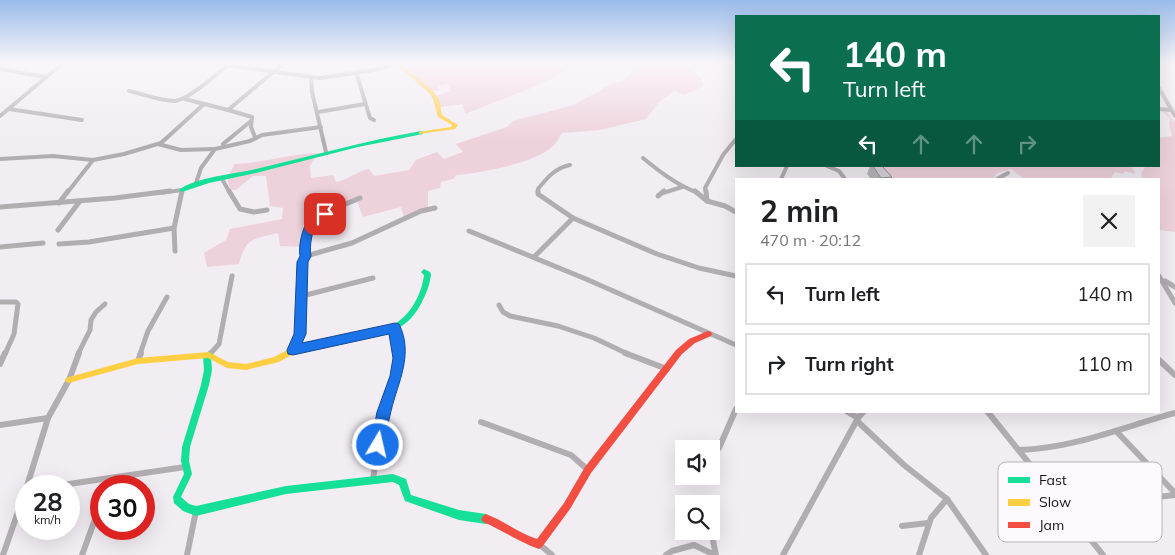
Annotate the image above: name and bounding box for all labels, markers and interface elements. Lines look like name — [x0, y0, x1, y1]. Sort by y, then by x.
text: 140 m — [843, 32, 947, 76]
icon: left — [760, 35, 825, 100]
text: Turn left — [843, 75, 926, 103]
icon: left — [854, 130, 882, 158]
icon: ahead — [907, 130, 935, 158]
icon: ahead — [960, 130, 988, 158]
icon: right — [1013, 130, 1041, 158]
text: 2 min — [760, 192, 839, 230]
pin — [304, 193, 346, 235]
button: close — [1083, 195, 1135, 247]
icon: arrive — [311, 200, 339, 228]
text: 470 m · 20:12 — [760, 230, 861, 250]
icon: left — [762, 280, 790, 308]
text: Turn left — [805, 282, 880, 306]
text: 140 m — [1077, 282, 1133, 306]
icon: right — [762, 350, 790, 378]
text: Turn right — [805, 352, 894, 376]
text: 110 m — [1077, 352, 1133, 376]
position arrow — [351, 418, 403, 470]
map controls — [675, 440, 720, 540]
button: sound — [675, 440, 720, 485]
legend — [998, 462, 1162, 542]
text: Fast — [1039, 471, 1067, 489]
speed limit sign: 30 — [90, 475, 155, 540]
text: 28 — [32, 486, 63, 517]
text: Slow — [1039, 493, 1071, 511]
button: search — [675, 495, 720, 540]
text: km/h — [34, 512, 61, 527]
text: Jam — [1039, 516, 1064, 534]

